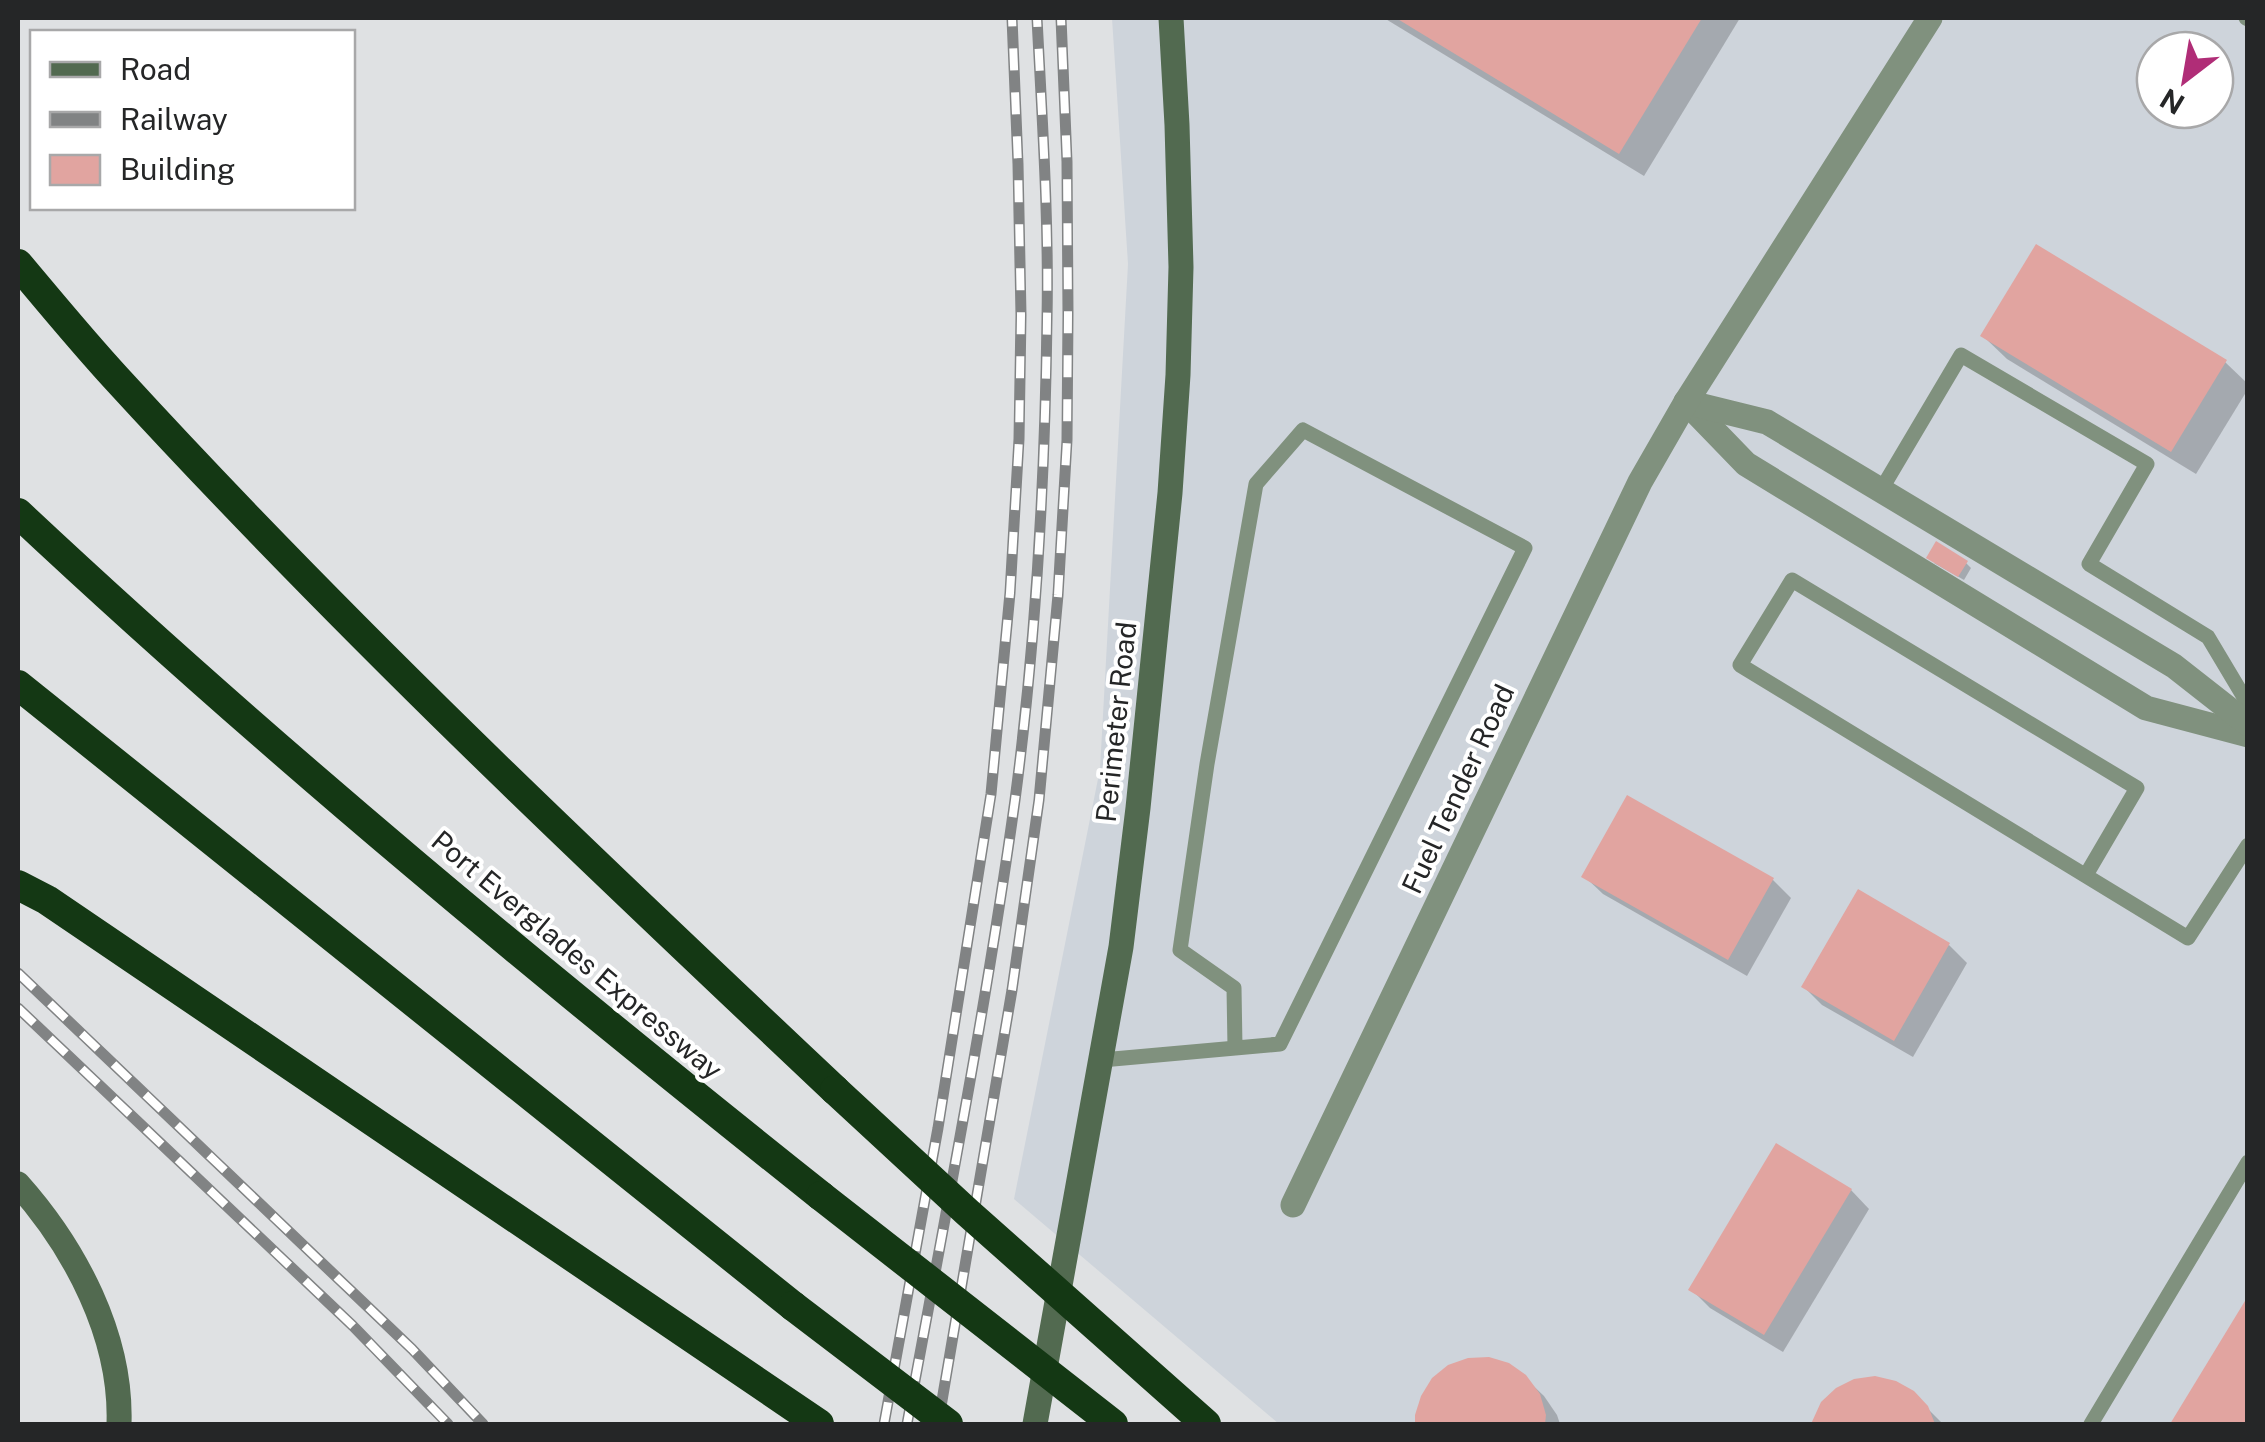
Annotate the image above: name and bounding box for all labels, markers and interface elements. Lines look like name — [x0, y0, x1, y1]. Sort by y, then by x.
legend — [30, 30, 355, 210]
north arrow — [2135, 30, 2235, 130]
text: Road — [120, 51, 191, 87]
text: N — [2154, 82, 2190, 122]
text: Railway — [120, 101, 228, 137]
text: Building — [120, 151, 235, 187]
street label: Perimeter Road — [1089, 620, 1142, 824]
street label: Fuel Tender Road — [1395, 679, 1520, 899]
street label: Port Everglades Expressway — [425, 823, 729, 1086]

